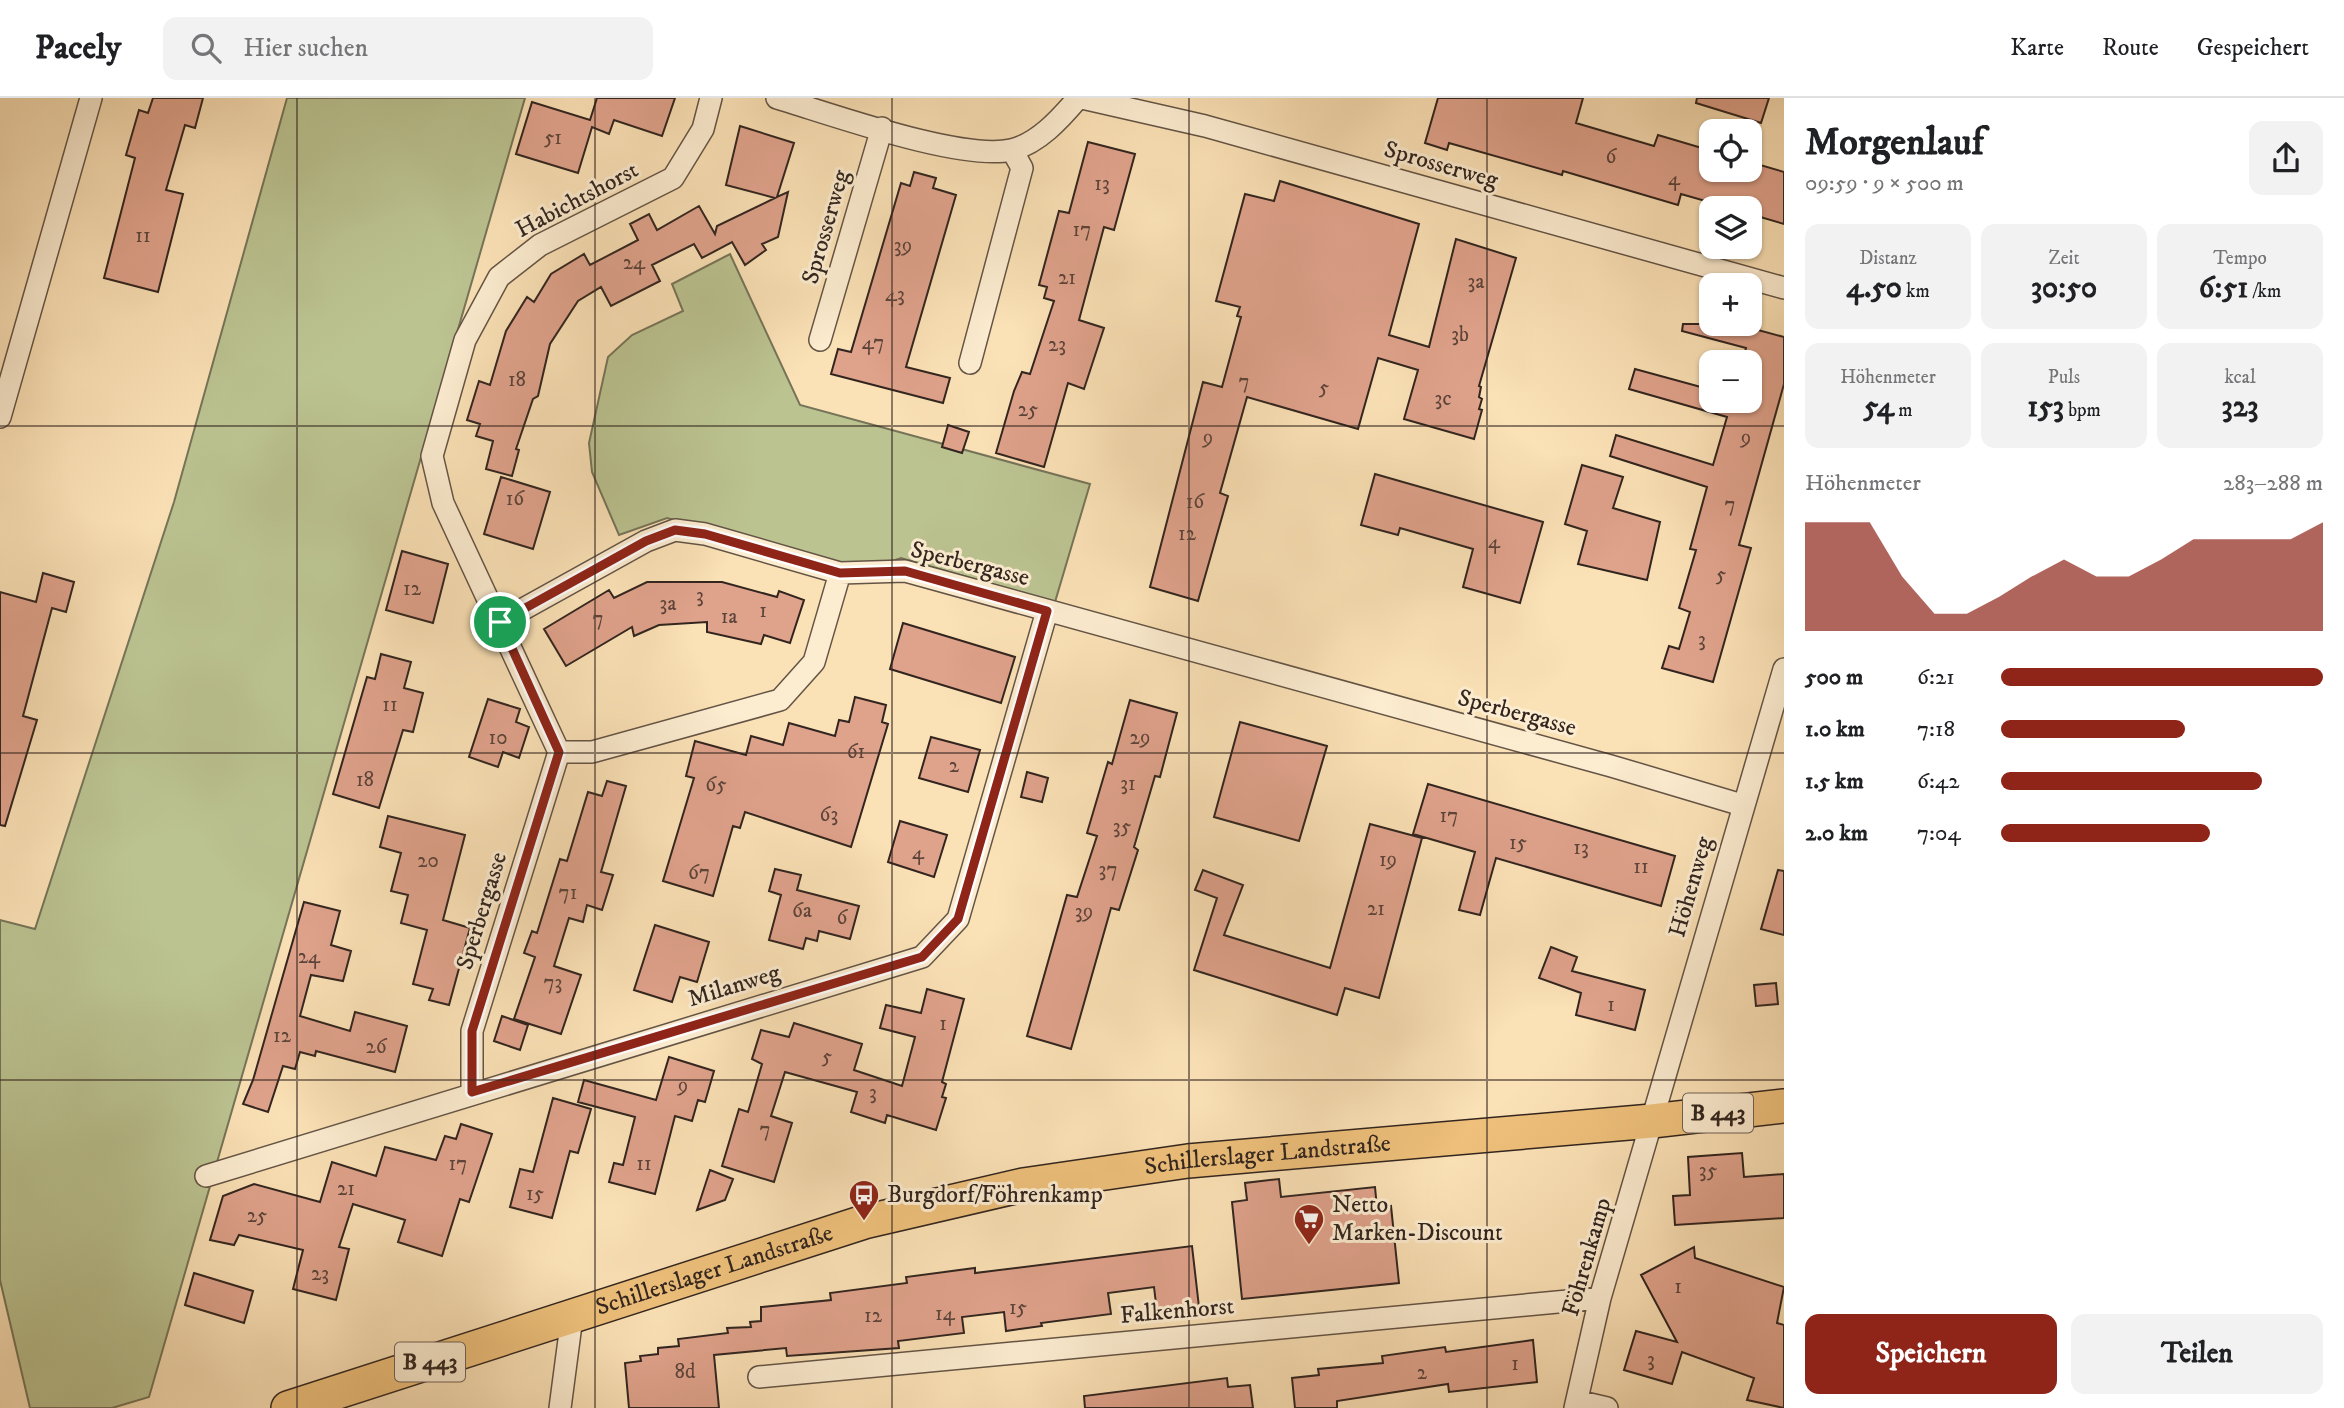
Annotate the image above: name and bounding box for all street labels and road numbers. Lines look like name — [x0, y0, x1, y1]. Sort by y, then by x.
street label: Sprosserweg — [1381, 134, 1502, 196]
street label: Habichtshorst — [510, 155, 644, 245]
street label: Sprosserweg — [795, 166, 857, 287]
street label: Sperbergasse — [907, 535, 1033, 593]
street label: Sperbergasse — [1454, 683, 1580, 743]
street label: Höhenweg — [1662, 833, 1720, 941]
street label: Sperbergasse — [450, 848, 514, 973]
street label: Milanweg — [684, 958, 784, 1014]
road number: B 443 — [1683, 1094, 1753, 1132]
street label: Schillerslager Landstraße — [1142, 1129, 1392, 1182]
street label: Föhrenkamp — [1556, 1194, 1618, 1320]
street label: Schillerslager Landstraße — [592, 1218, 837, 1323]
street label: Falkenhorst — [1119, 1291, 1236, 1331]
road number: B 443 — [395, 1343, 465, 1382]

